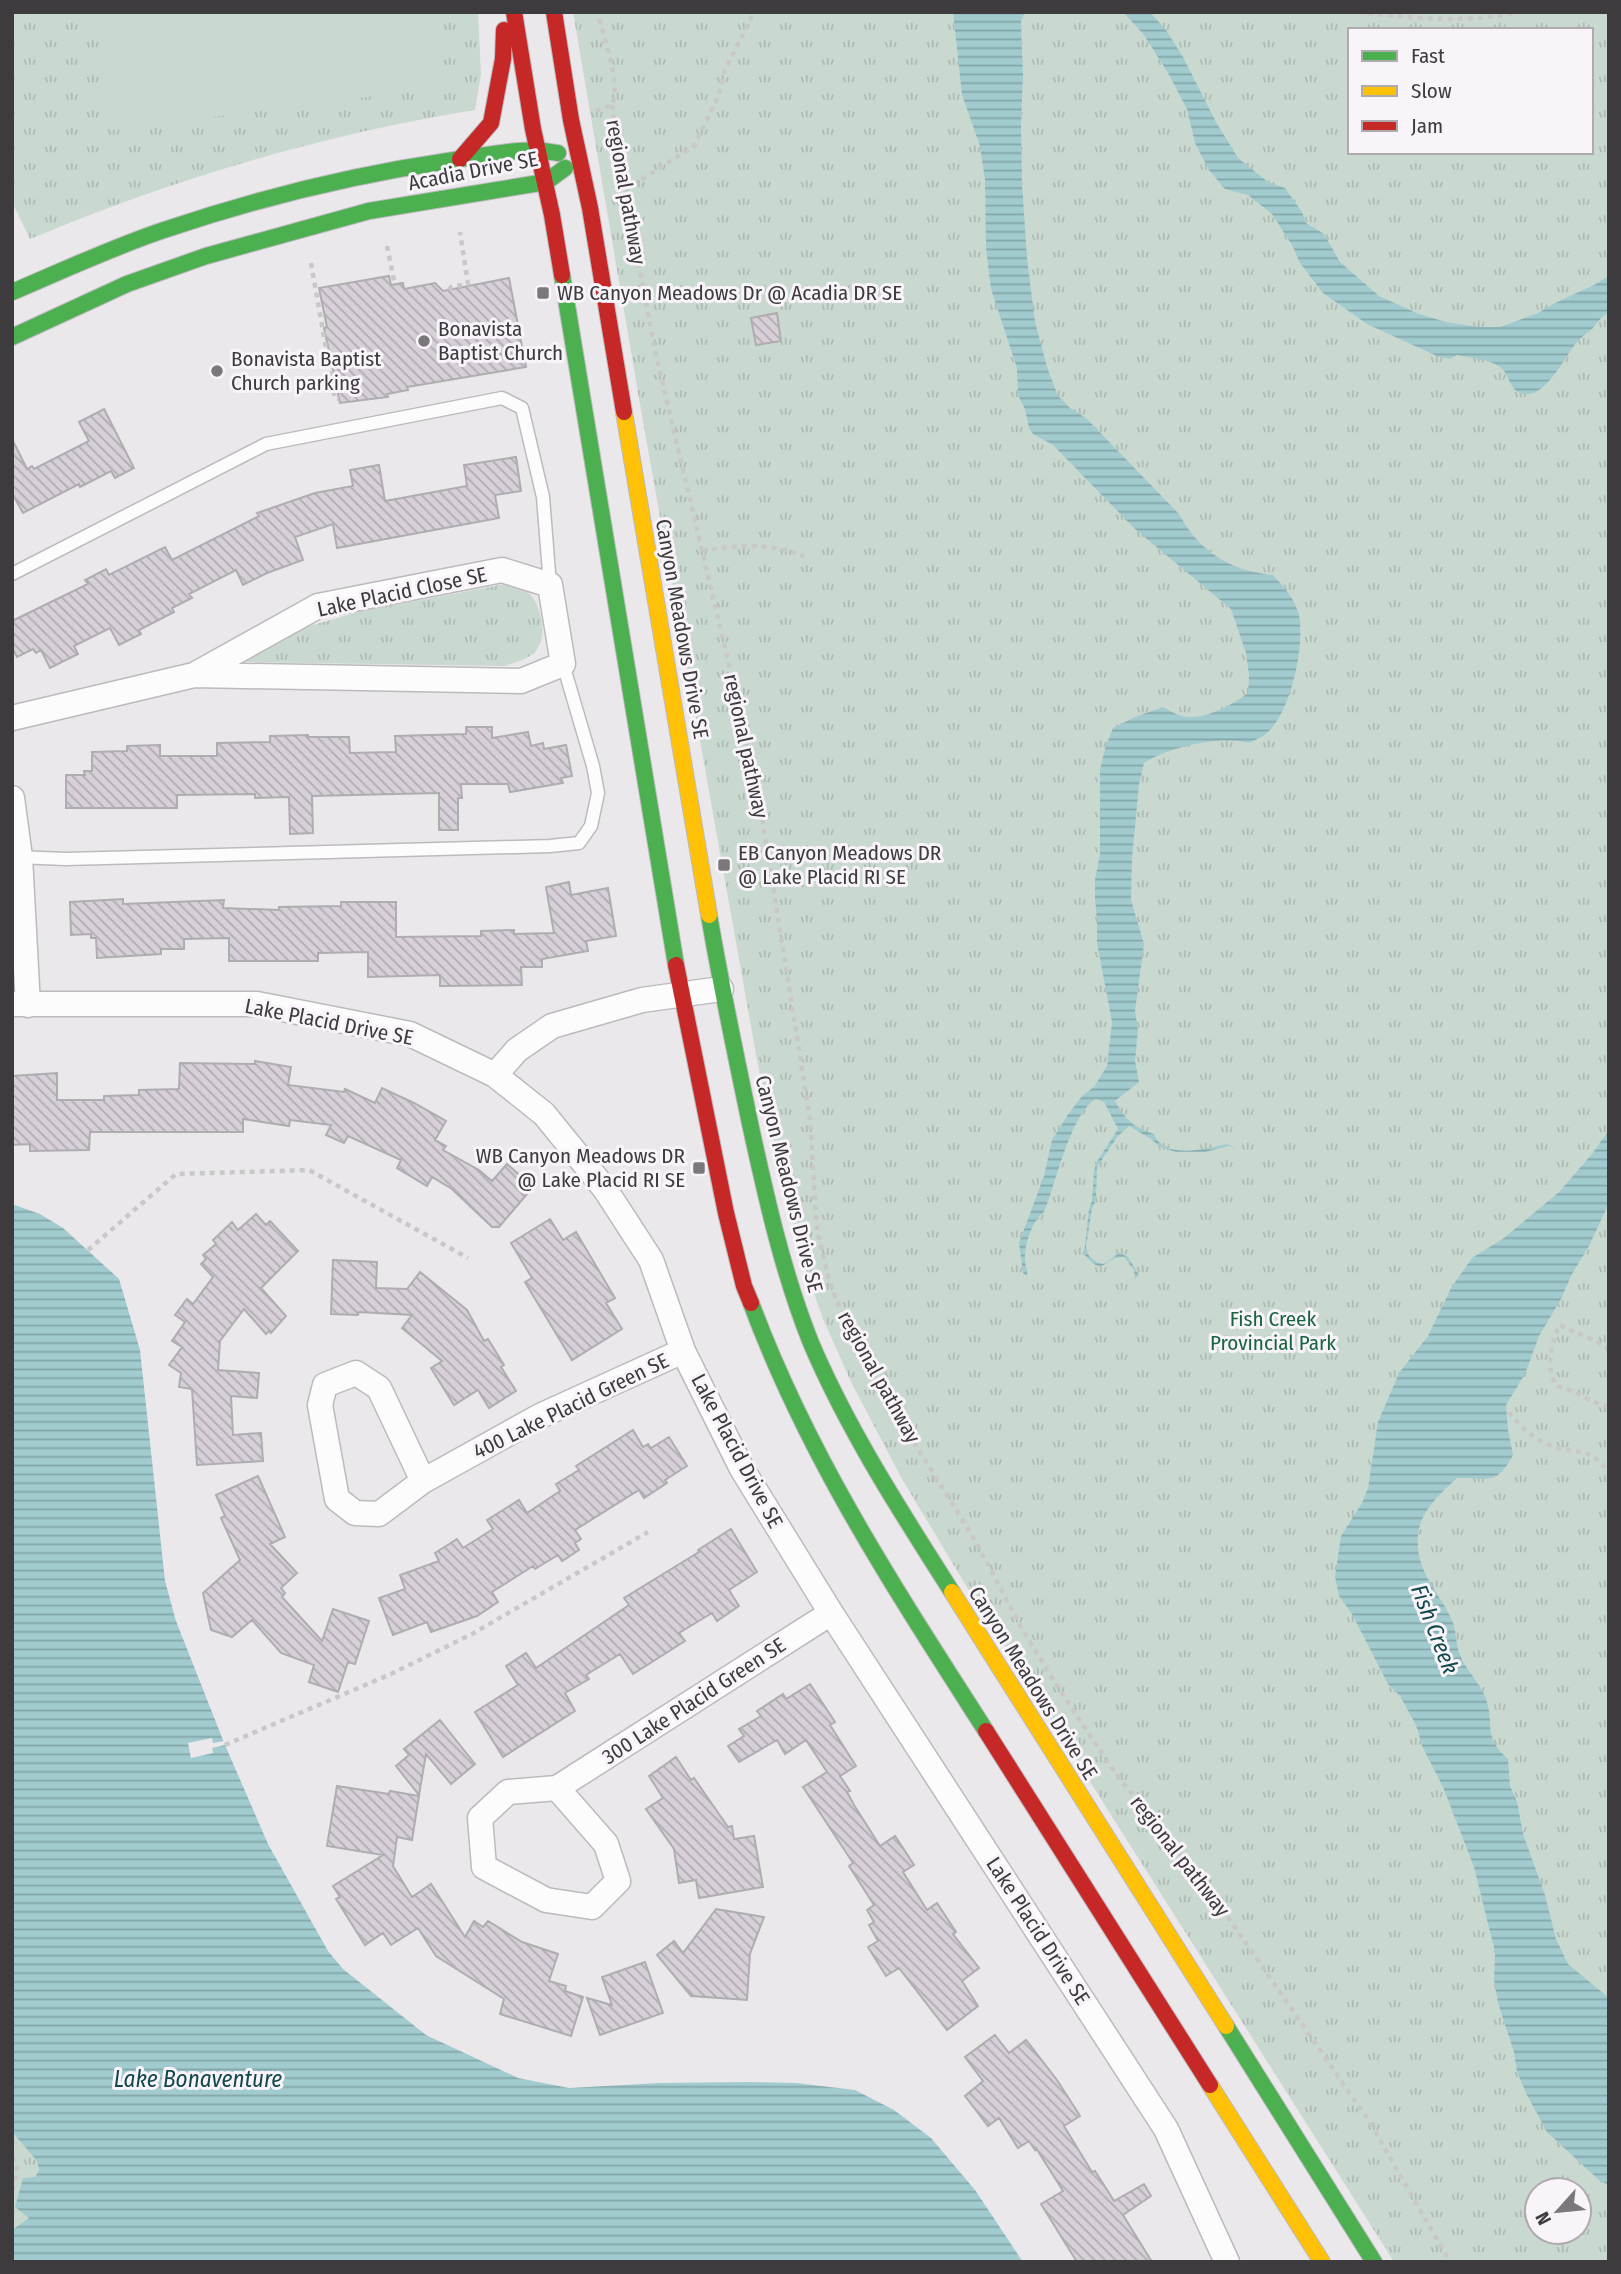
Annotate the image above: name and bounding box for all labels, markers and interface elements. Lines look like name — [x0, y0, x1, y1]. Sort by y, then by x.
legend — [1348, 28, 1593, 154]
text: Fast — [1411, 43, 1445, 69]
text: Slow — [1411, 78, 1452, 104]
text: Jam — [1411, 113, 1443, 139]
street label: regional pathway — [600, 117, 652, 267]
street label: Acadia Drive SE — [406, 146, 540, 196]
place label: WB Canyon Meadows Dr @ Acadia DR SE — [557, 280, 902, 306]
marker: WB Canyon Meadows Dr @ Acadia DR SE — [535, 285, 551, 301]
place label: Bonavista Baptist Church — [438, 316, 563, 366]
marker: Bonavista Baptist Church — [416, 333, 432, 349]
place label: Bonavista Baptist Church parking — [231, 346, 381, 396]
marker: Bonavista Baptist Church parking — [209, 363, 225, 379]
street label: Canyon Meadows Drive SE — [650, 517, 714, 741]
street label: Lake Placid Close SE — [315, 561, 489, 623]
street label: regional pathway — [718, 671, 774, 821]
place label: EB Canyon Meadows DR @ Lake Placid RI SE — [738, 840, 942, 890]
marker: EB Canyon Meadows DR @ Lake Placid RI SE — [716, 857, 732, 873]
street label: Lake Placid Drive SE — [243, 993, 416, 1051]
street label: Canyon Meadows Drive SE — [749, 1073, 829, 1295]
place label: WB Canyon Meadows DR @ Lake Placid RI SE — [476, 1143, 686, 1193]
marker: WB Canyon Meadows DR @ Lake Placid RI SE — [691, 1160, 707, 1176]
street label: regional pathway — [832, 1306, 926, 1448]
park label: Fish Creek Provincial Park — [1210, 1306, 1336, 1356]
street label: 400 Lake Placid Green SE — [469, 1347, 673, 1465]
street label: Lake Placid Drive SE — [685, 1369, 789, 1533]
water label: Fish Creek — [1405, 1580, 1465, 1678]
street label: Canyon Meadows Drive SE — [963, 1582, 1103, 1785]
street label: 300 Lake Placid Green SE — [597, 1632, 791, 1770]
street label: regional pathway — [1125, 1790, 1236, 1922]
street label: Lake Placid Drive SE — [981, 1852, 1096, 2010]
water label: Lake Bonaventure — [114, 2065, 282, 2093]
north arrow — [1523, 2176, 1593, 2246]
text: N — [1530, 2208, 1556, 2229]

